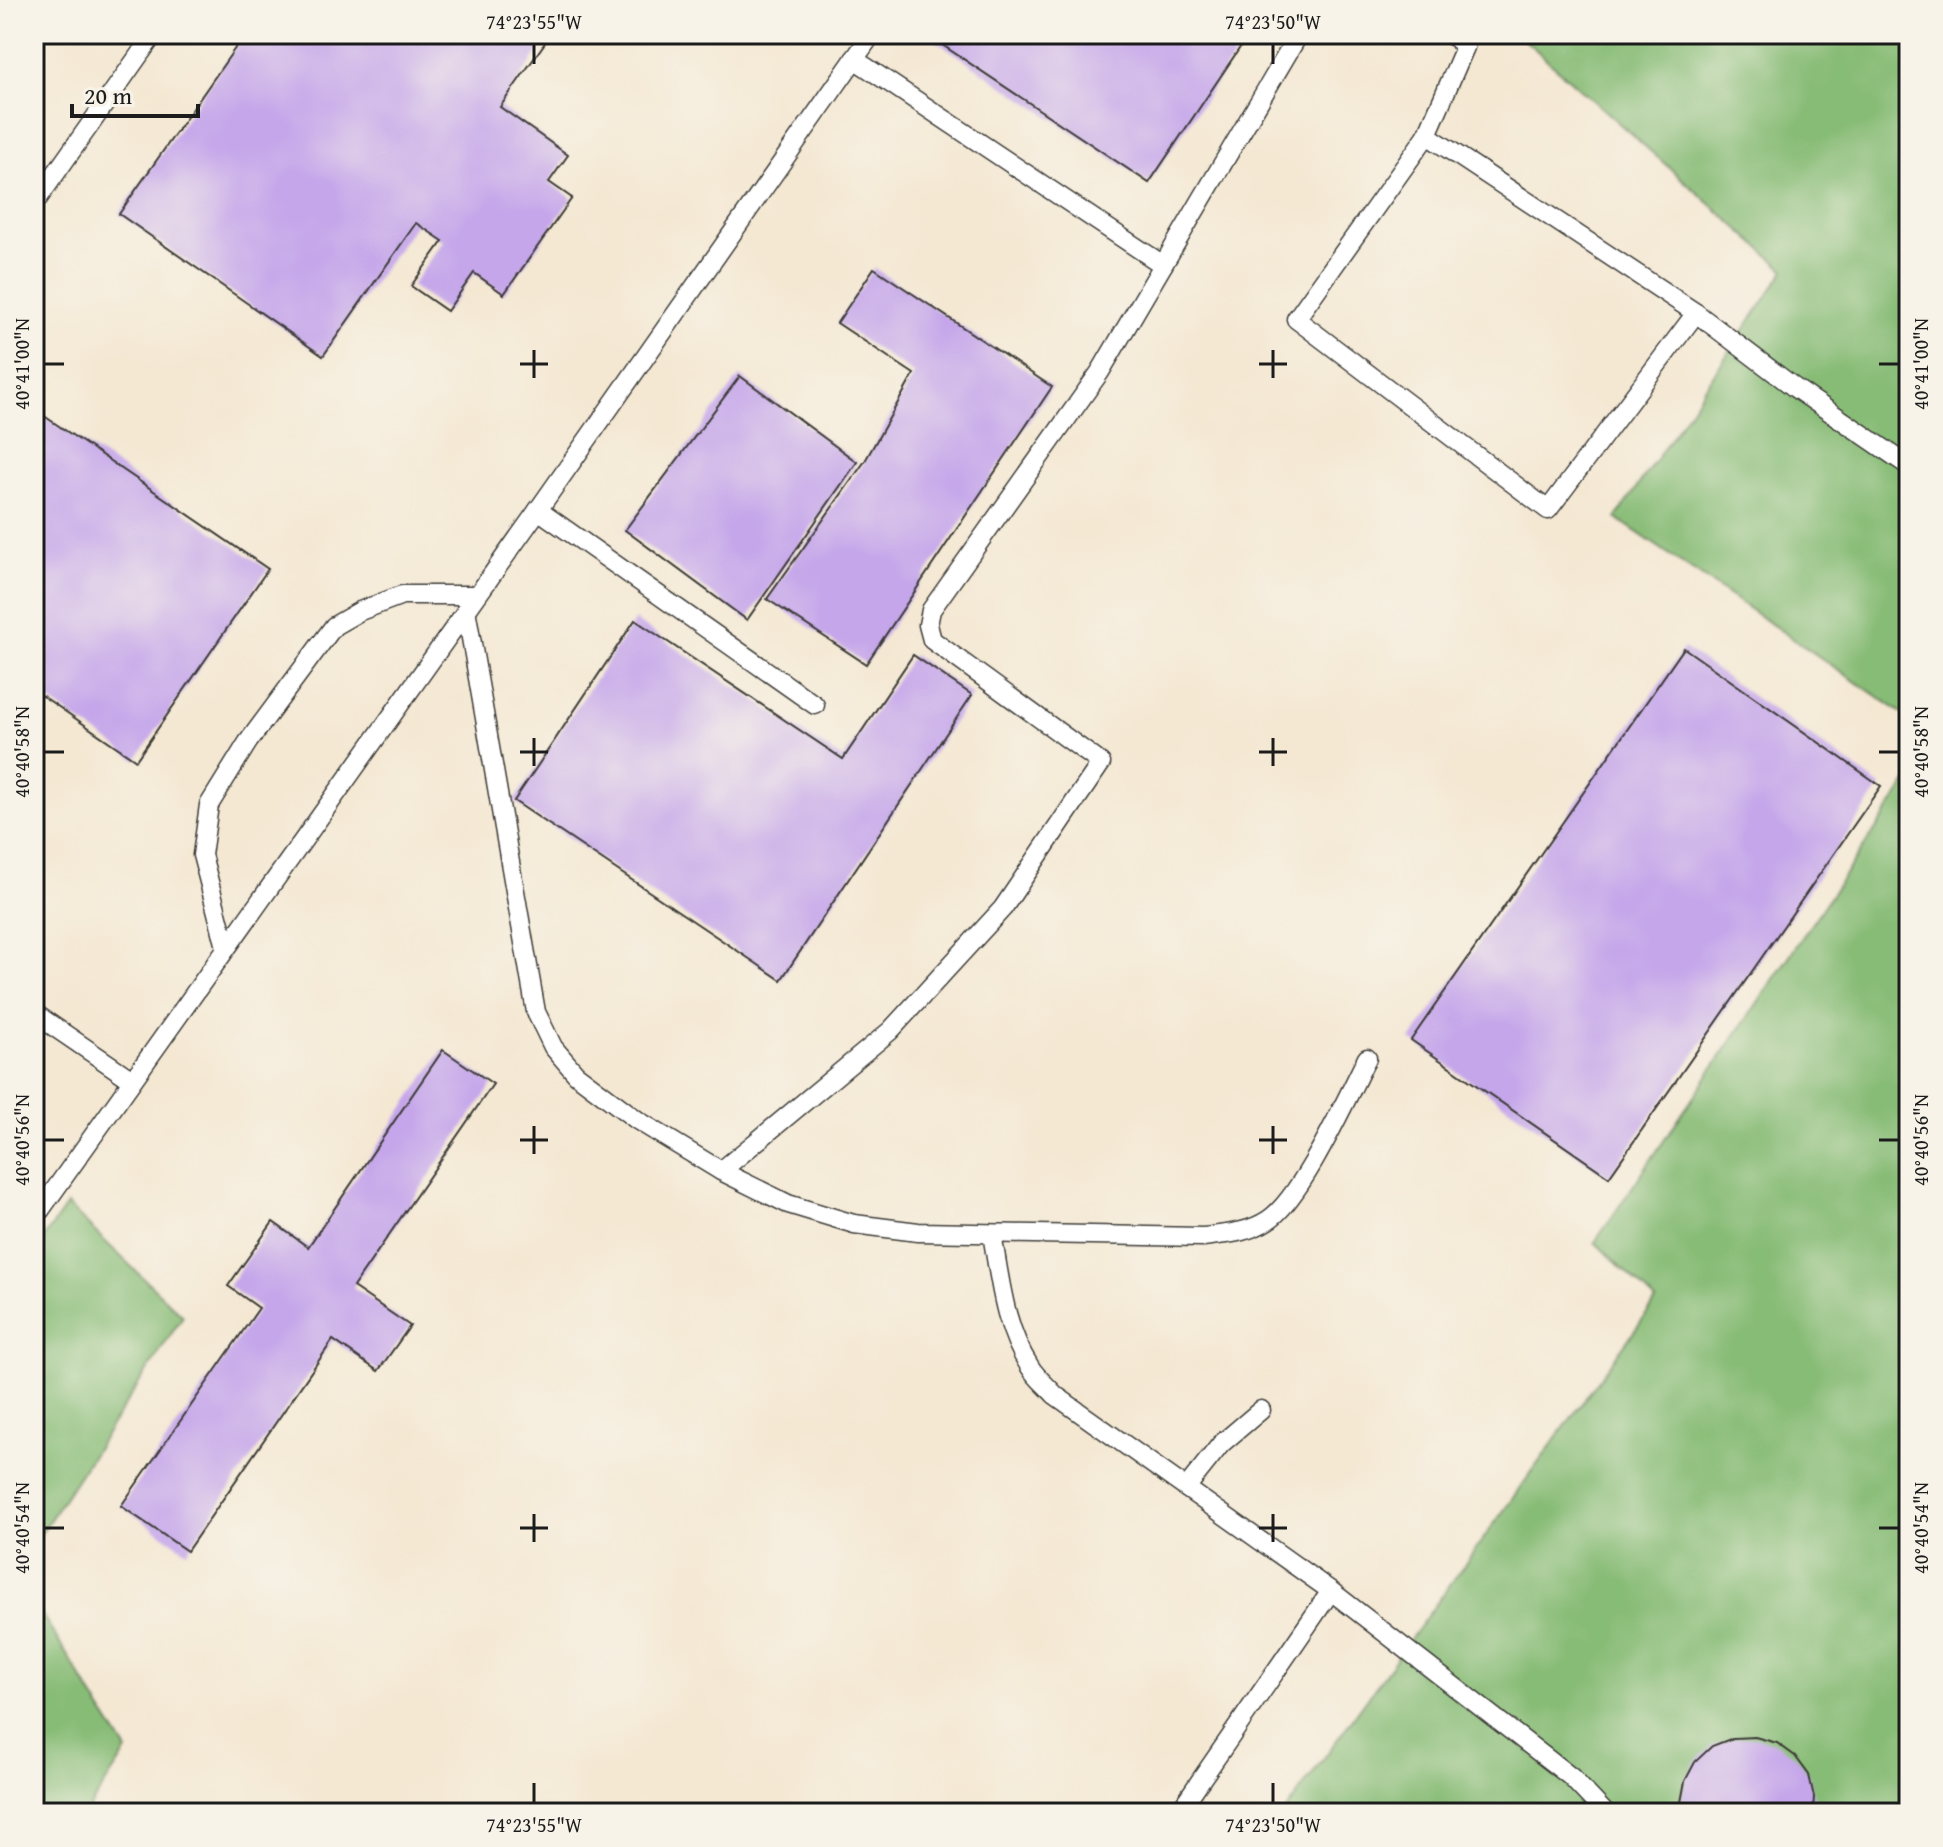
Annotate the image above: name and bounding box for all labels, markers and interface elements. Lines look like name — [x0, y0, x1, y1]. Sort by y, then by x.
text: 74°23'55"W — [486, 7, 582, 36]
text: 74°23'50"W — [1225, 7, 1321, 36]
scale bar — [72, 68, 198, 118]
text: 20 m — [84, 78, 132, 113]
text: 40°41'00"N — [7, 318, 36, 410]
text: 40°41'00"N — [1906, 318, 1935, 410]
text: 40°40'58"N — [7, 706, 36, 798]
text: 40°40'58"N — [1906, 706, 1935, 798]
text: 40°40'56"N — [7, 1094, 36, 1186]
text: 40°40'56"N — [1906, 1094, 1935, 1186]
text: 40°40'54"N — [7, 1482, 36, 1574]
text: 40°40'54"N — [1906, 1482, 1935, 1574]
text: 74°23'55"W — [486, 1810, 582, 1839]
text: 74°23'50"W — [1225, 1810, 1321, 1839]

